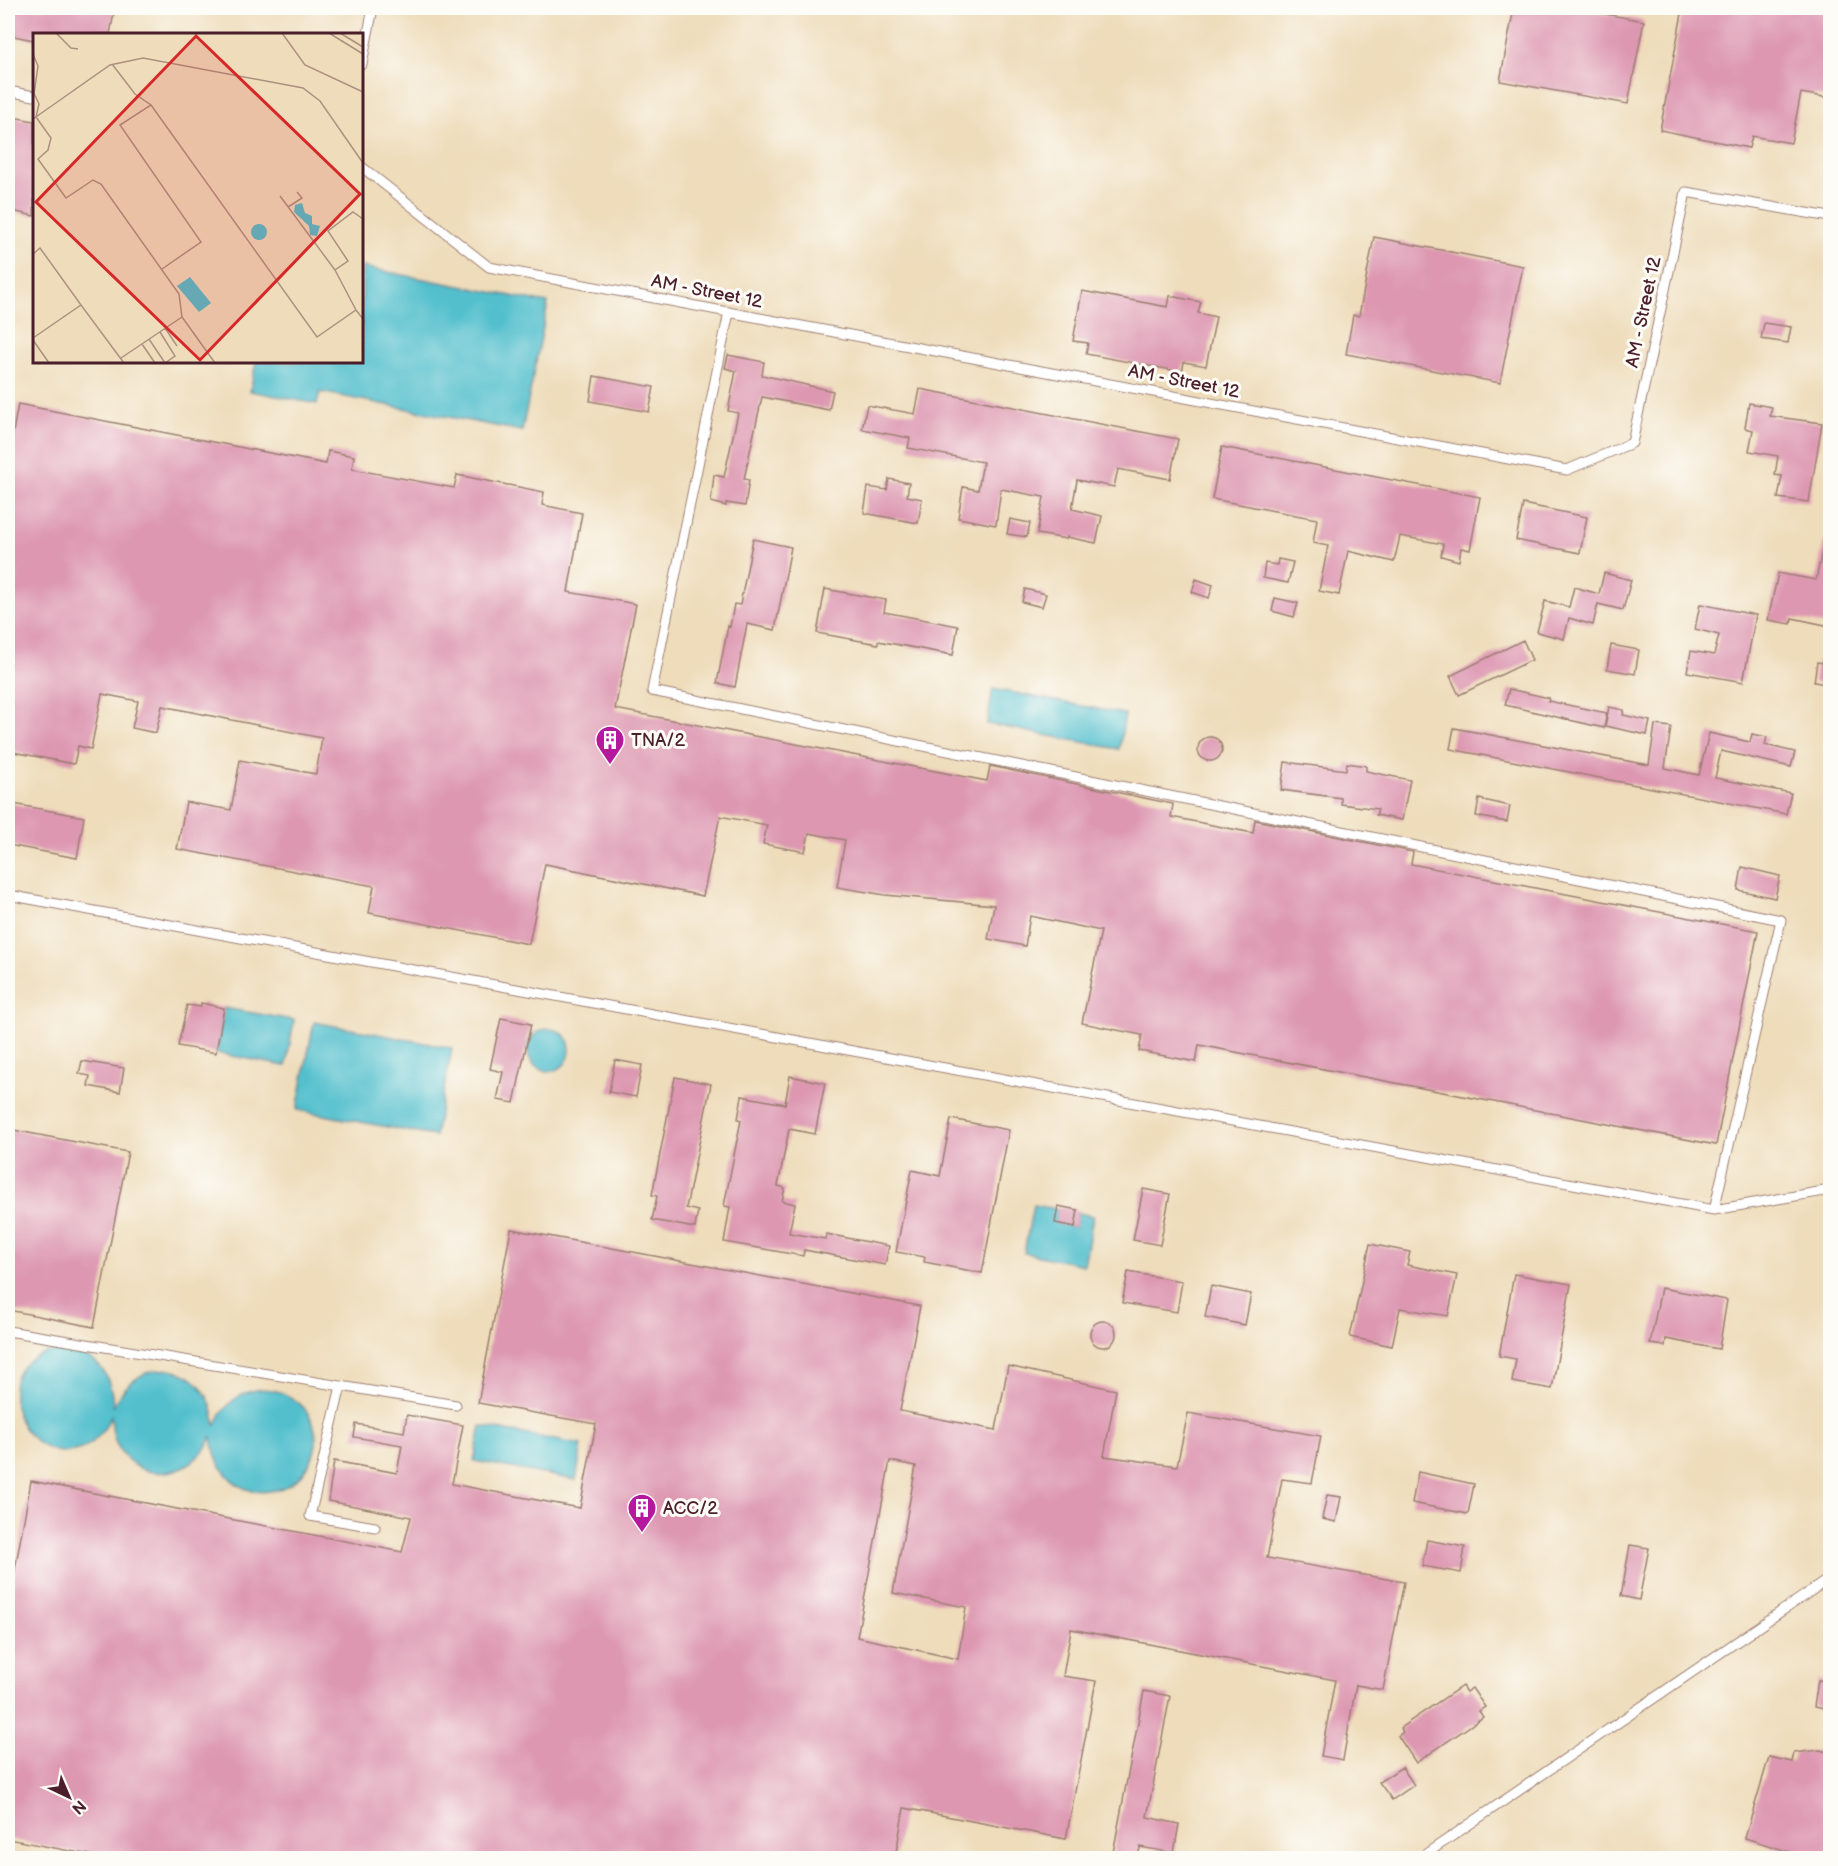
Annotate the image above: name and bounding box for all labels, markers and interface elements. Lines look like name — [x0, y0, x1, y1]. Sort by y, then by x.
inset map — [33, 33, 363, 363]
street label: AM - Street 12 — [1621, 254, 1666, 370]
street label: AM - Street 12 — [649, 270, 765, 313]
street label: AM - Street 12 — [1126, 360, 1242, 403]
building icon: TNA/2 — [594, 724, 626, 766]
place label: TNA/2 — [631, 730, 685, 751]
building icon: ACC/2 — [626, 1492, 658, 1534]
place label: ACC/2 — [663, 1498, 718, 1519]
north arrow — [39, 1767, 99, 1827]
text: N — [67, 1796, 89, 1818]

